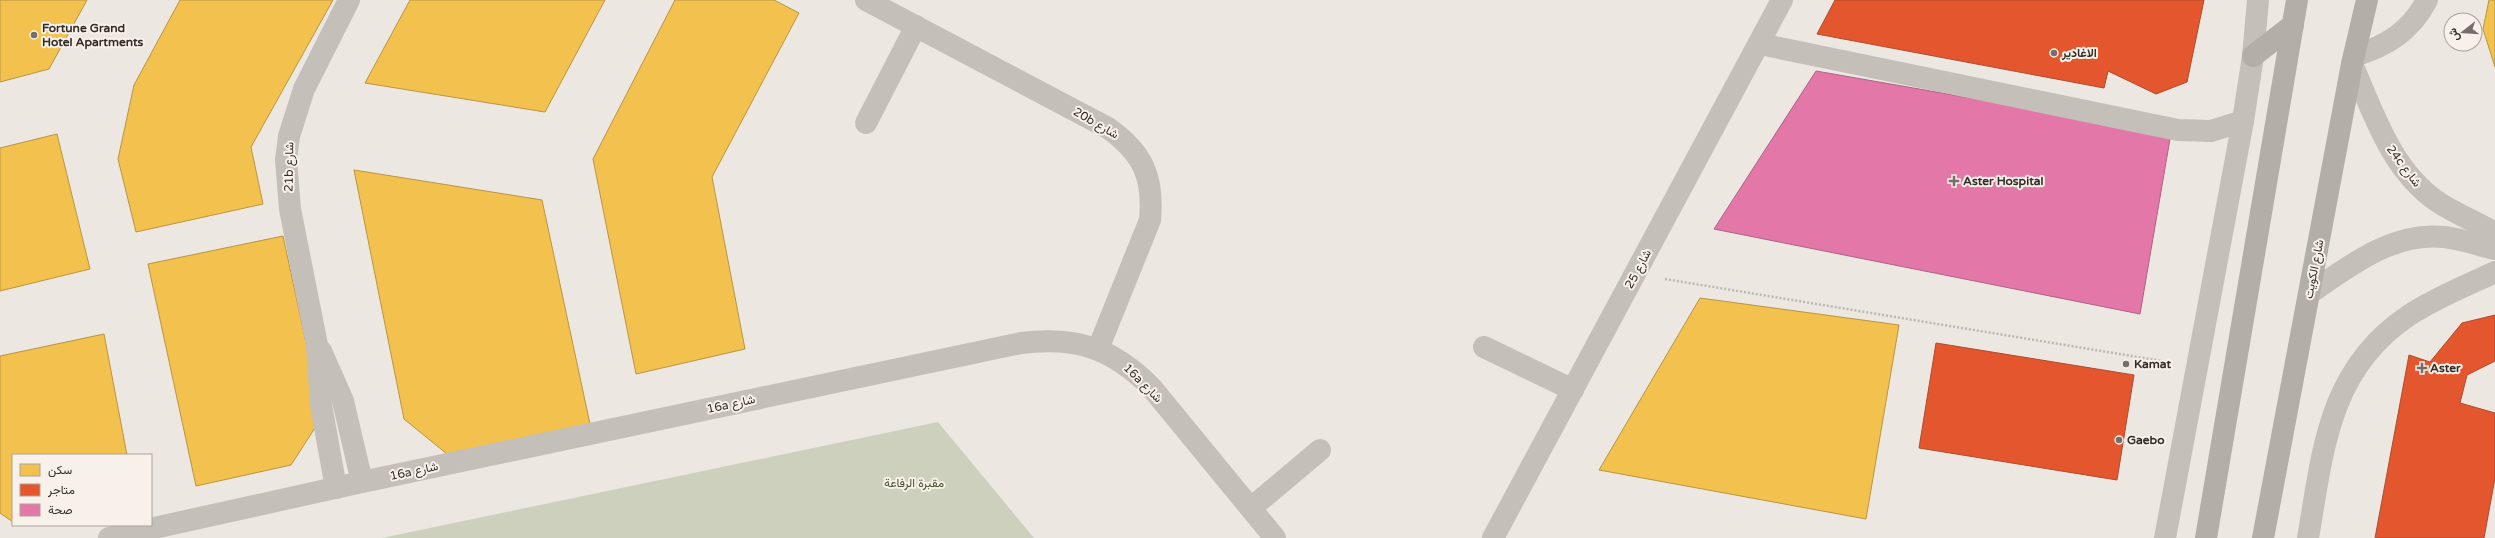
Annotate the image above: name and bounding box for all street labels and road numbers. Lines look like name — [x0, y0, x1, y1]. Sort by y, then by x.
street label: 20b شارع — [1070, 104, 1121, 143]
street label: 21b شارع — [282, 142, 298, 192]
street label: 24c شارع — [2382, 142, 2424, 191]
street label: شارع الكويت — [2301, 238, 2329, 300]
street label: شارع 25 — [1622, 247, 1656, 292]
street label: 16a شارع — [1119, 361, 1165, 407]
street label: 16a شارع — [706, 392, 757, 418]
street label: 16a شارع — [389, 459, 440, 485]

